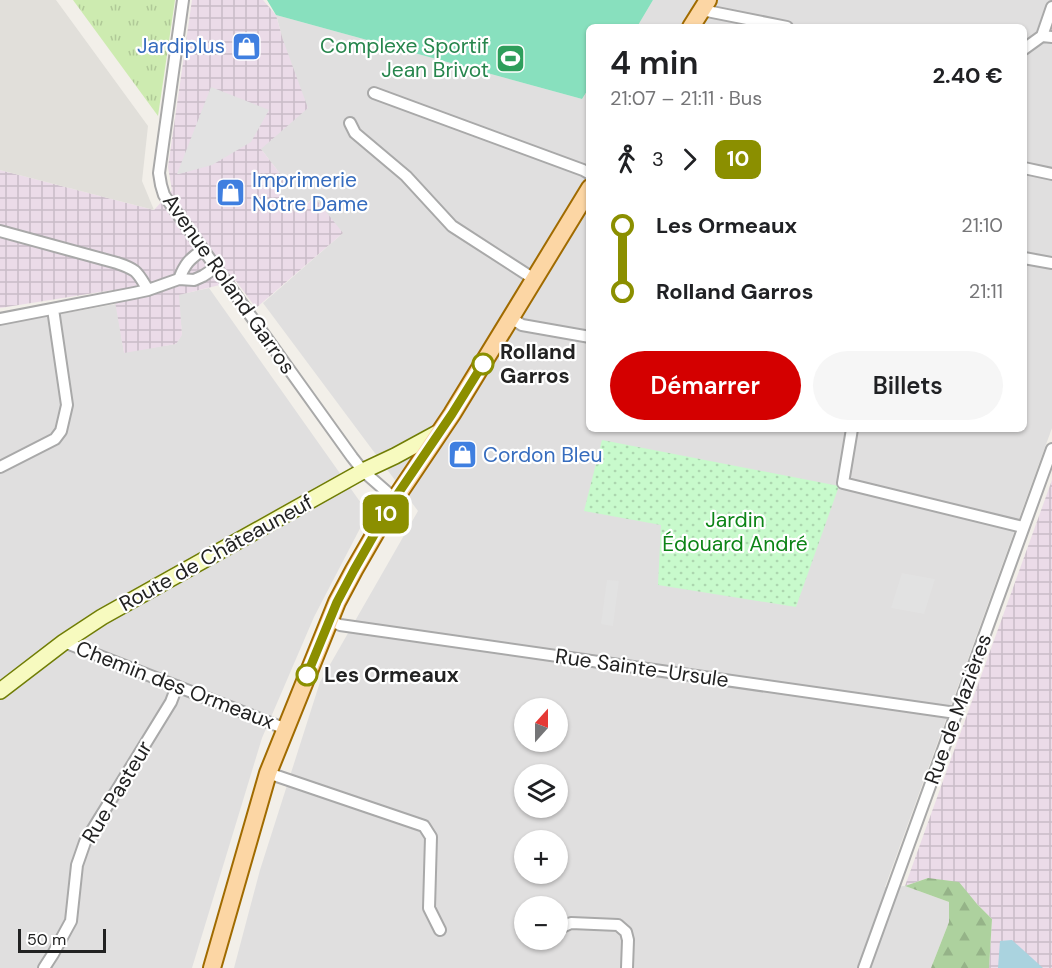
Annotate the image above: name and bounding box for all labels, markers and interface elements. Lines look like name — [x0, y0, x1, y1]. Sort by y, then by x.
shop icon: Jardiplus — [230, 30, 262, 62]
place label: Jardiplus — [137, 32, 225, 60]
place label: Complexe Sportif Jean Brivot — [320, 32, 489, 84]
text: 4 min — [610, 41, 698, 84]
sports icon: Complexe Sportif Jean Brivot — [494, 42, 526, 74]
text: 2.40 € — [932, 61, 1003, 90]
text: 21:07 – 21:11 · Bus — [610, 85, 762, 111]
icon: walk — [610, 143, 643, 176]
icon: forward — [673, 143, 706, 176]
text: 10 — [727, 145, 749, 173]
text: 3 — [652, 146, 664, 172]
place label: Imprimerie Notre Dame — [252, 166, 368, 218]
shop icon: Imprimerie Notre Dame — [215, 176, 247, 208]
street label: Avenue Roland Garros — [156, 188, 302, 380]
text: Les Ormeaux — [656, 211, 797, 240]
text: 21:10 — [961, 212, 1003, 238]
text: Rolland Garros — [656, 277, 813, 306]
text: 21:11 — [969, 278, 1003, 304]
place label: Rolland Garros — [500, 338, 576, 390]
button: Démarrer — [610, 351, 801, 420]
button: Billets — [813, 351, 1003, 420]
marker: Rolland Garros — [472, 353, 494, 375]
shop icon: Cordon Bleu — [446, 439, 478, 471]
place label: Cordon Bleu — [483, 441, 602, 469]
street label: Route de Châteauneuf — [114, 488, 318, 618]
line badge: 10 — [359, 494, 413, 534]
text: 10 — [375, 500, 397, 528]
park label: Jardin Édouard André — [662, 506, 808, 558]
street label: Rue de Mazières — [918, 630, 998, 788]
street label: Chemin des Ormeaux — [72, 634, 278, 736]
street label: Rue Sainte-Ursule — [554, 642, 730, 694]
place label: Les Ormeaux — [324, 661, 459, 689]
marker: Les Ormeaux — [296, 664, 318, 686]
north arrow — [514, 698, 568, 752]
map controls — [514, 698, 568, 950]
street label: Rue Pasteur — [75, 735, 159, 848]
button: layers — [514, 764, 568, 818]
button: + — [514, 830, 568, 884]
button: − — [514, 896, 568, 950]
scale bar — [18, 926, 106, 954]
text: 50 m — [27, 929, 66, 950]

